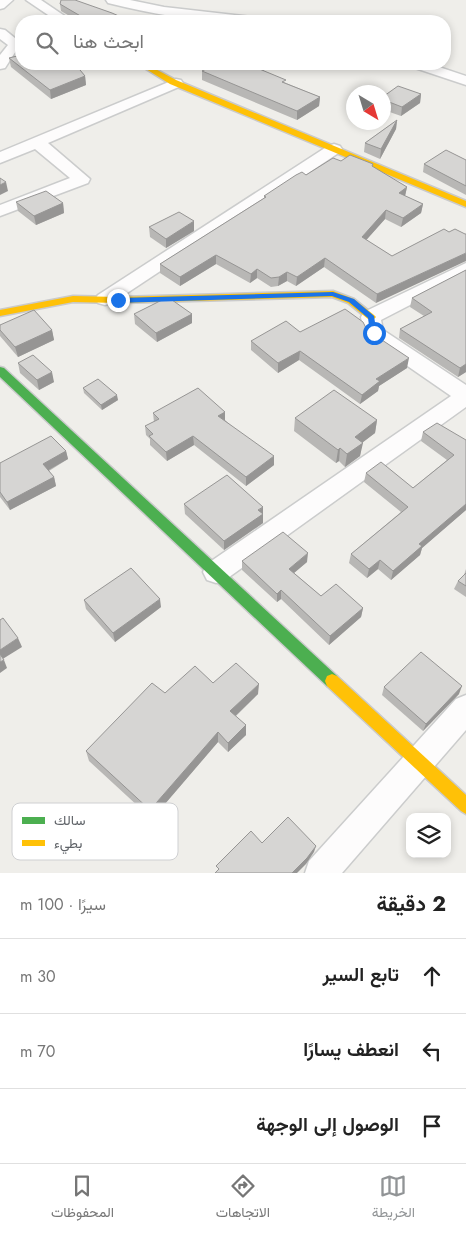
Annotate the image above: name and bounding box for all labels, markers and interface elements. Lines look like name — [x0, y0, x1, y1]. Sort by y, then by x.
search box — [15, 15, 451, 70]
text: ابحث هنا — [73, 28, 144, 55]
icon: search — [33, 29, 61, 57]
north arrow — [346, 85, 391, 130]
route end — [107, 289, 130, 312]
route start — [363, 322, 386, 345]
legend — [12, 803, 178, 860]
text: سالك — [54, 810, 85, 830]
map controls — [406, 813, 451, 858]
button: layers — [406, 813, 451, 858]
text: بطيء — [54, 833, 82, 855]
text: 2 دقيقة — [376, 889, 446, 919]
text: سيرًا · 100 m — [20, 893, 106, 916]
text: تابع السير — [322, 961, 399, 988]
icon: ahead — [418, 962, 446, 990]
text: 30 m — [20, 965, 56, 988]
text: انعطف يسارًا — [303, 1036, 399, 1063]
icon: left — [418, 1037, 446, 1065]
text: 70 m — [20, 1040, 55, 1063]
text: الوصول إلى الوجهة — [256, 1111, 399, 1138]
icon: arrive — [418, 1112, 446, 1140]
tab: المحفوظات — [51, 1172, 114, 1225]
tab: الاتجاهات — [216, 1172, 270, 1225]
tab: الخريطة — [372, 1172, 415, 1225]

